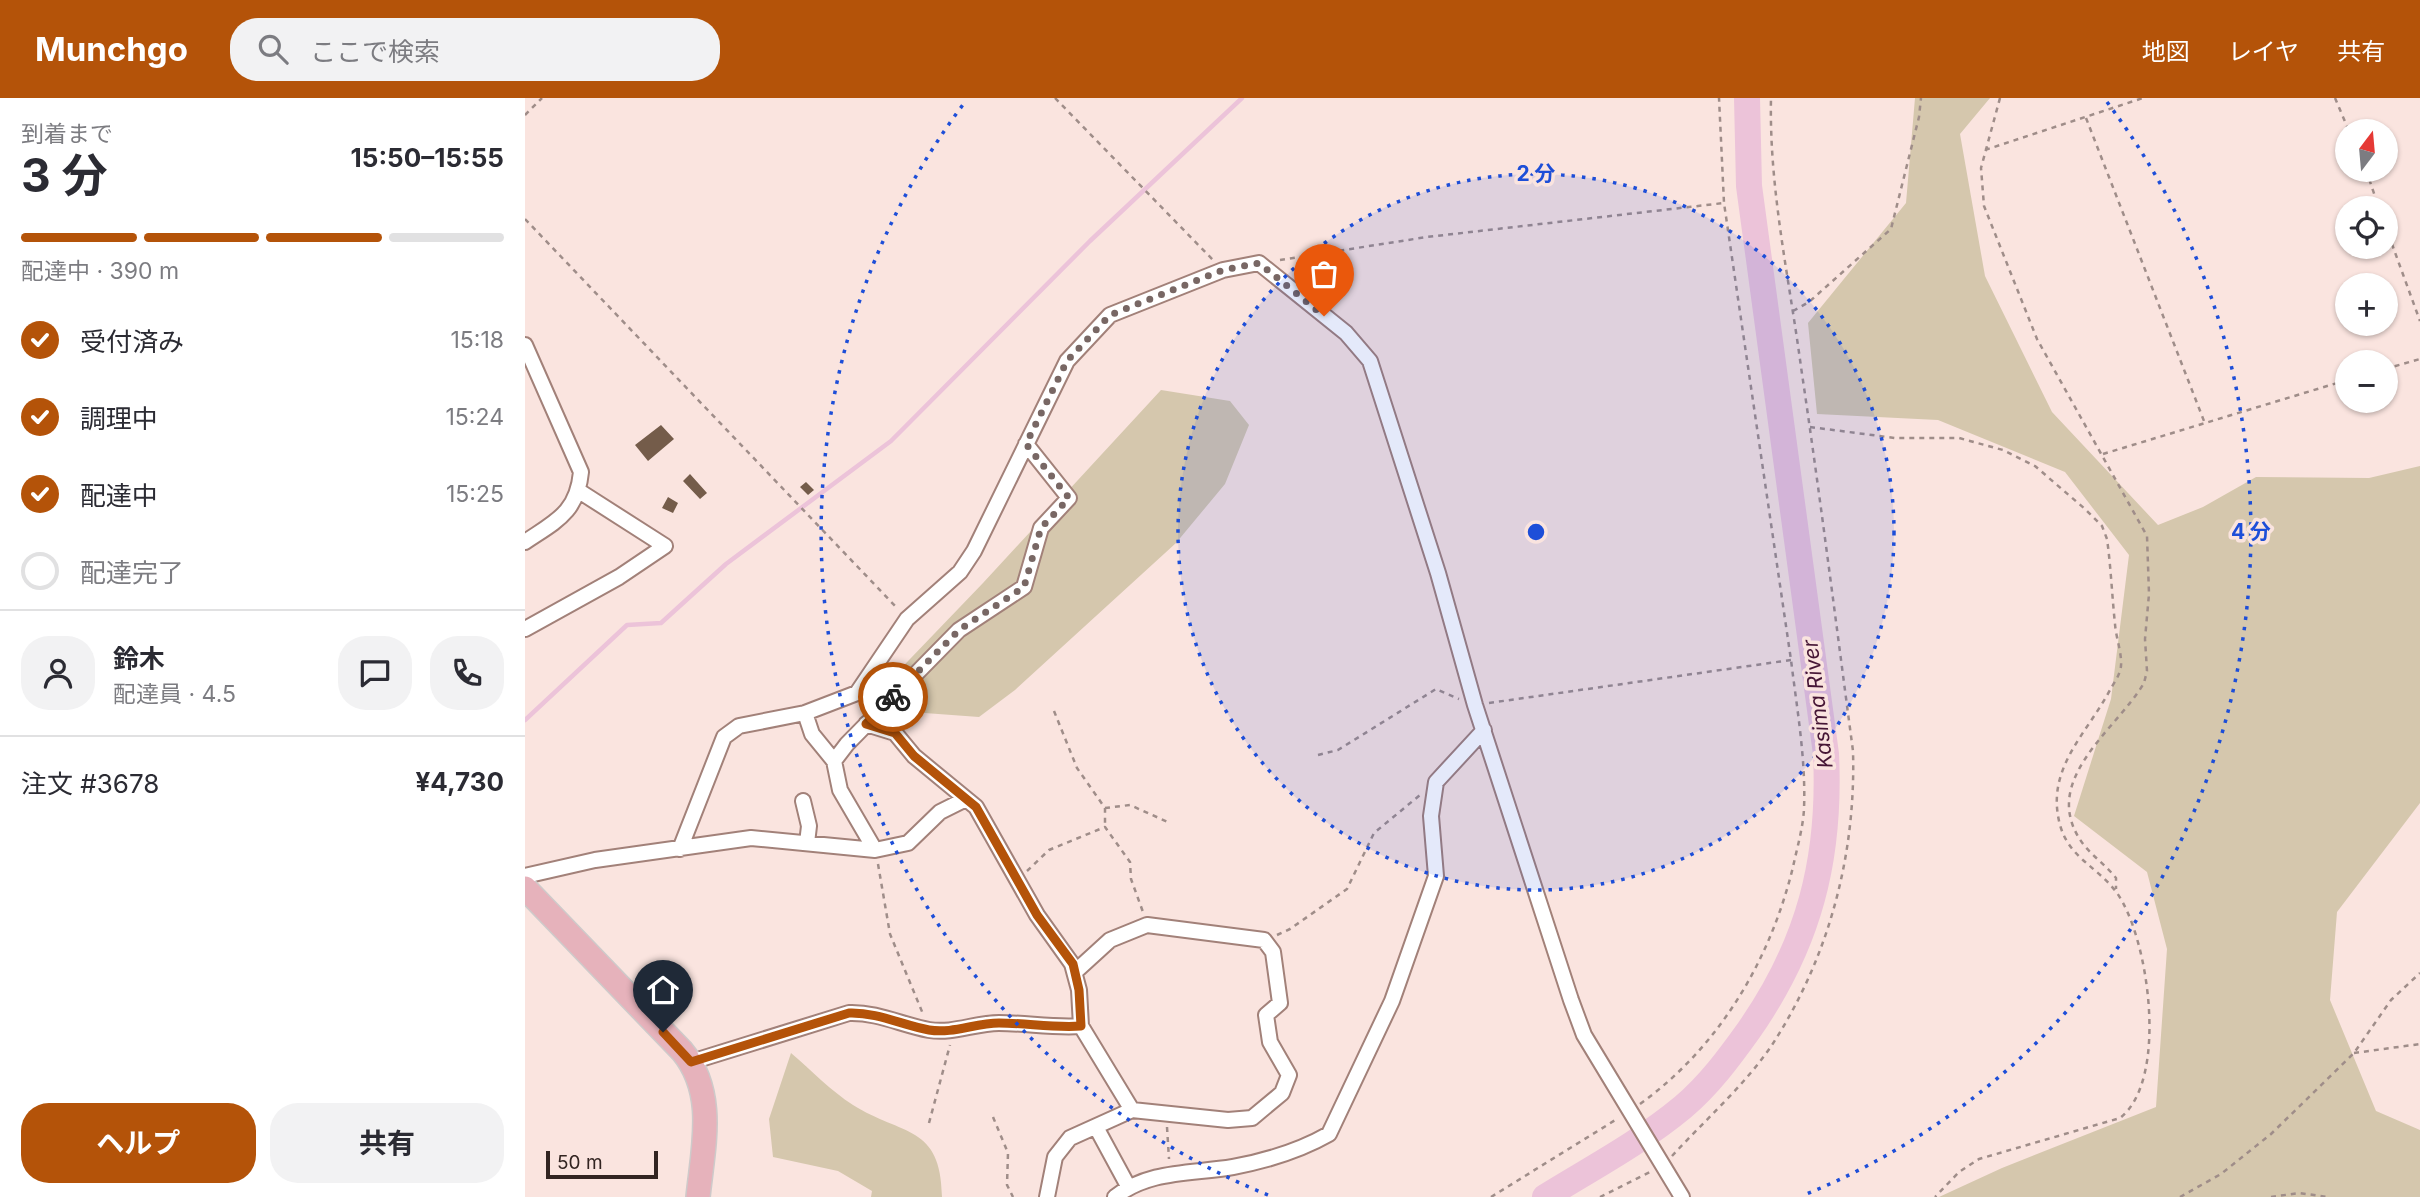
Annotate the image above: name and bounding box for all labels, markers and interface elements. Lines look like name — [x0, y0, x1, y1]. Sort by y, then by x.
search box — [230, 18, 720, 81]
text: Munchgo — [35, 29, 188, 69]
icon: search — [254, 30, 292, 68]
text: ここで検索 — [310, 36, 440, 67]
text: 地図 — [2142, 37, 2190, 66]
text: レイヤ — [2228, 37, 2299, 66]
text: 共有 — [2337, 37, 2385, 66]
north arrow — [2335, 119, 2397, 182]
map controls — [2335, 119, 2398, 413]
text: 到着まで — [21, 120, 113, 148]
text: 15:50–15:55 — [351, 142, 504, 173]
text: 3 分 — [21, 147, 108, 203]
text: 2 分 — [1516, 161, 1556, 186]
button: locate — [2335, 196, 2398, 259]
pin — [1294, 244, 1354, 316]
icon: bag — [1305, 255, 1343, 293]
text: 配達中 · 390 m — [21, 257, 179, 285]
button: + — [2335, 273, 2398, 336]
icon: check — [21, 321, 59, 359]
text: 受付済み — [80, 326, 184, 357]
text: 15:18 — [450, 326, 504, 354]
button: − — [2335, 350, 2398, 413]
icon: check — [21, 398, 59, 436]
text: 調理中 — [80, 403, 158, 434]
text: 15:24 — [446, 403, 504, 431]
icon: check — [21, 475, 59, 513]
text: 配達中 — [80, 480, 158, 511]
text: 15:25 — [446, 480, 504, 508]
text: 4 分 — [2231, 519, 2271, 544]
centre of rings — [1524, 520, 1548, 544]
text: 配達完了 — [80, 557, 184, 588]
button: person — [21, 636, 95, 710]
button: chat — [338, 636, 412, 710]
button: phone — [430, 636, 504, 710]
water label: Kasima River — [1797, 637, 1838, 770]
text: 鈴木 — [113, 643, 165, 674]
courier — [858, 662, 928, 732]
icon: bike — [874, 678, 912, 716]
text: 配達員 · 4.5 — [113, 680, 236, 708]
text: ¥4,730 — [415, 766, 504, 797]
text: 注文 #3678 — [21, 768, 159, 799]
pin — [633, 960, 693, 1032]
icon: home — [644, 971, 682, 1009]
button: ヘルプ — [21, 1103, 256, 1183]
button: 共有 — [270, 1103, 504, 1183]
scale bar — [546, 1148, 658, 1180]
text: 50 m — [557, 1151, 603, 1174]

